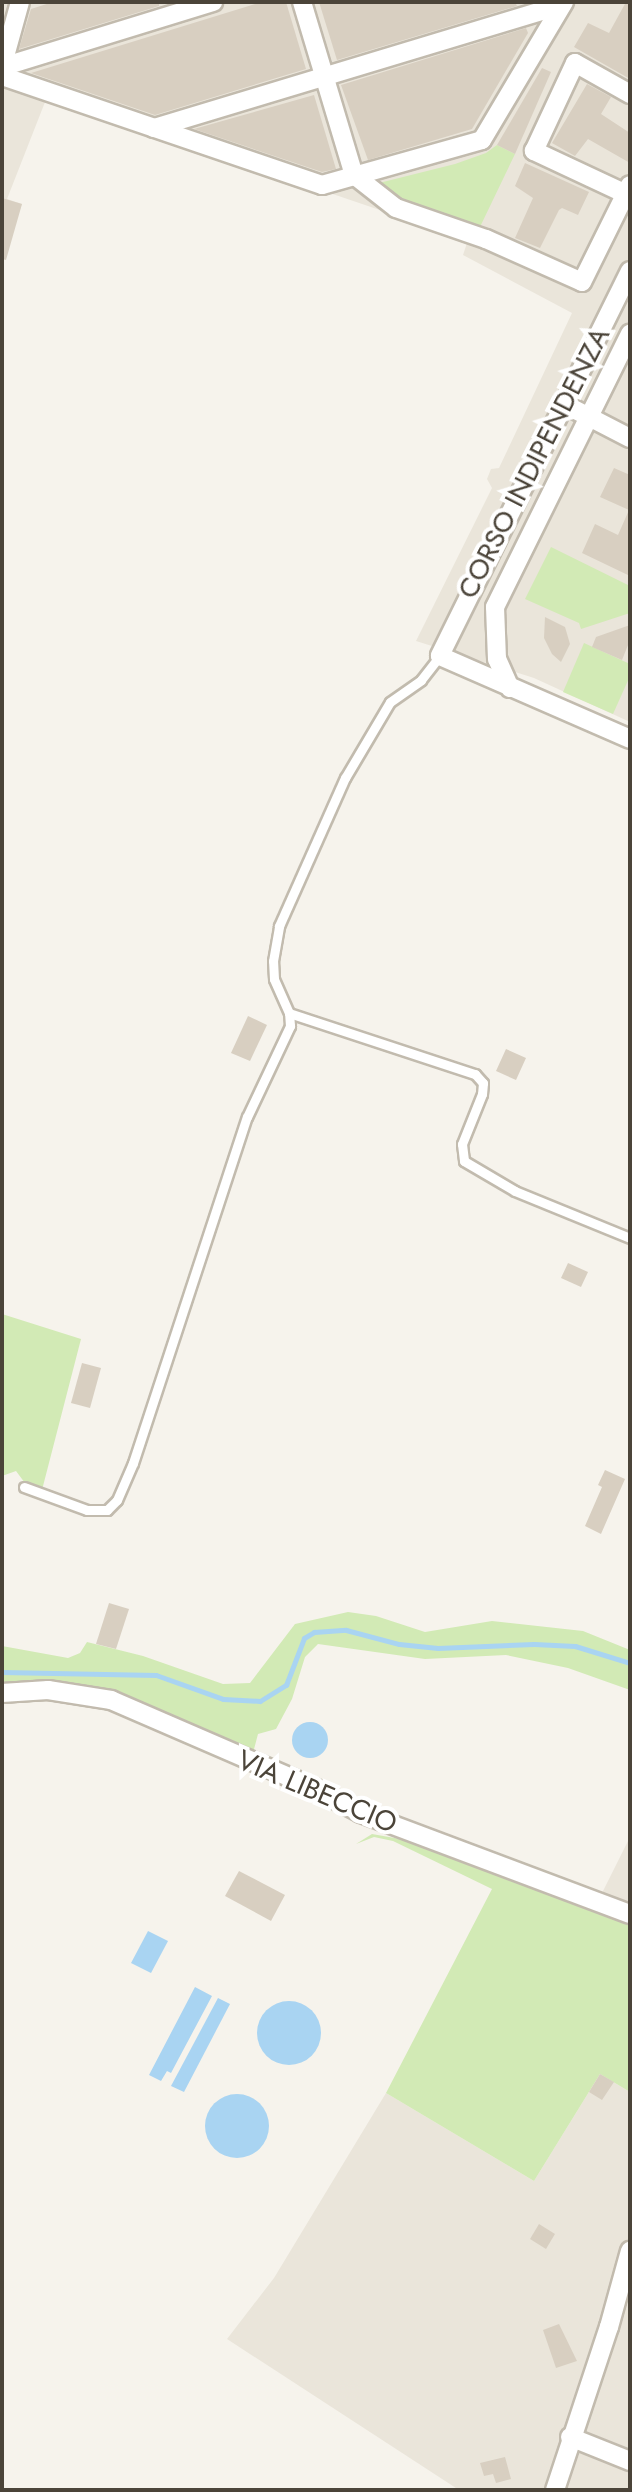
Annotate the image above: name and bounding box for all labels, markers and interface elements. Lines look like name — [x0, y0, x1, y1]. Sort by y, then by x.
street label: CORSO INDIPENDENZA — [451, 322, 617, 604]
street label: VIA LIBECCIO — [232, 1743, 402, 1841]

